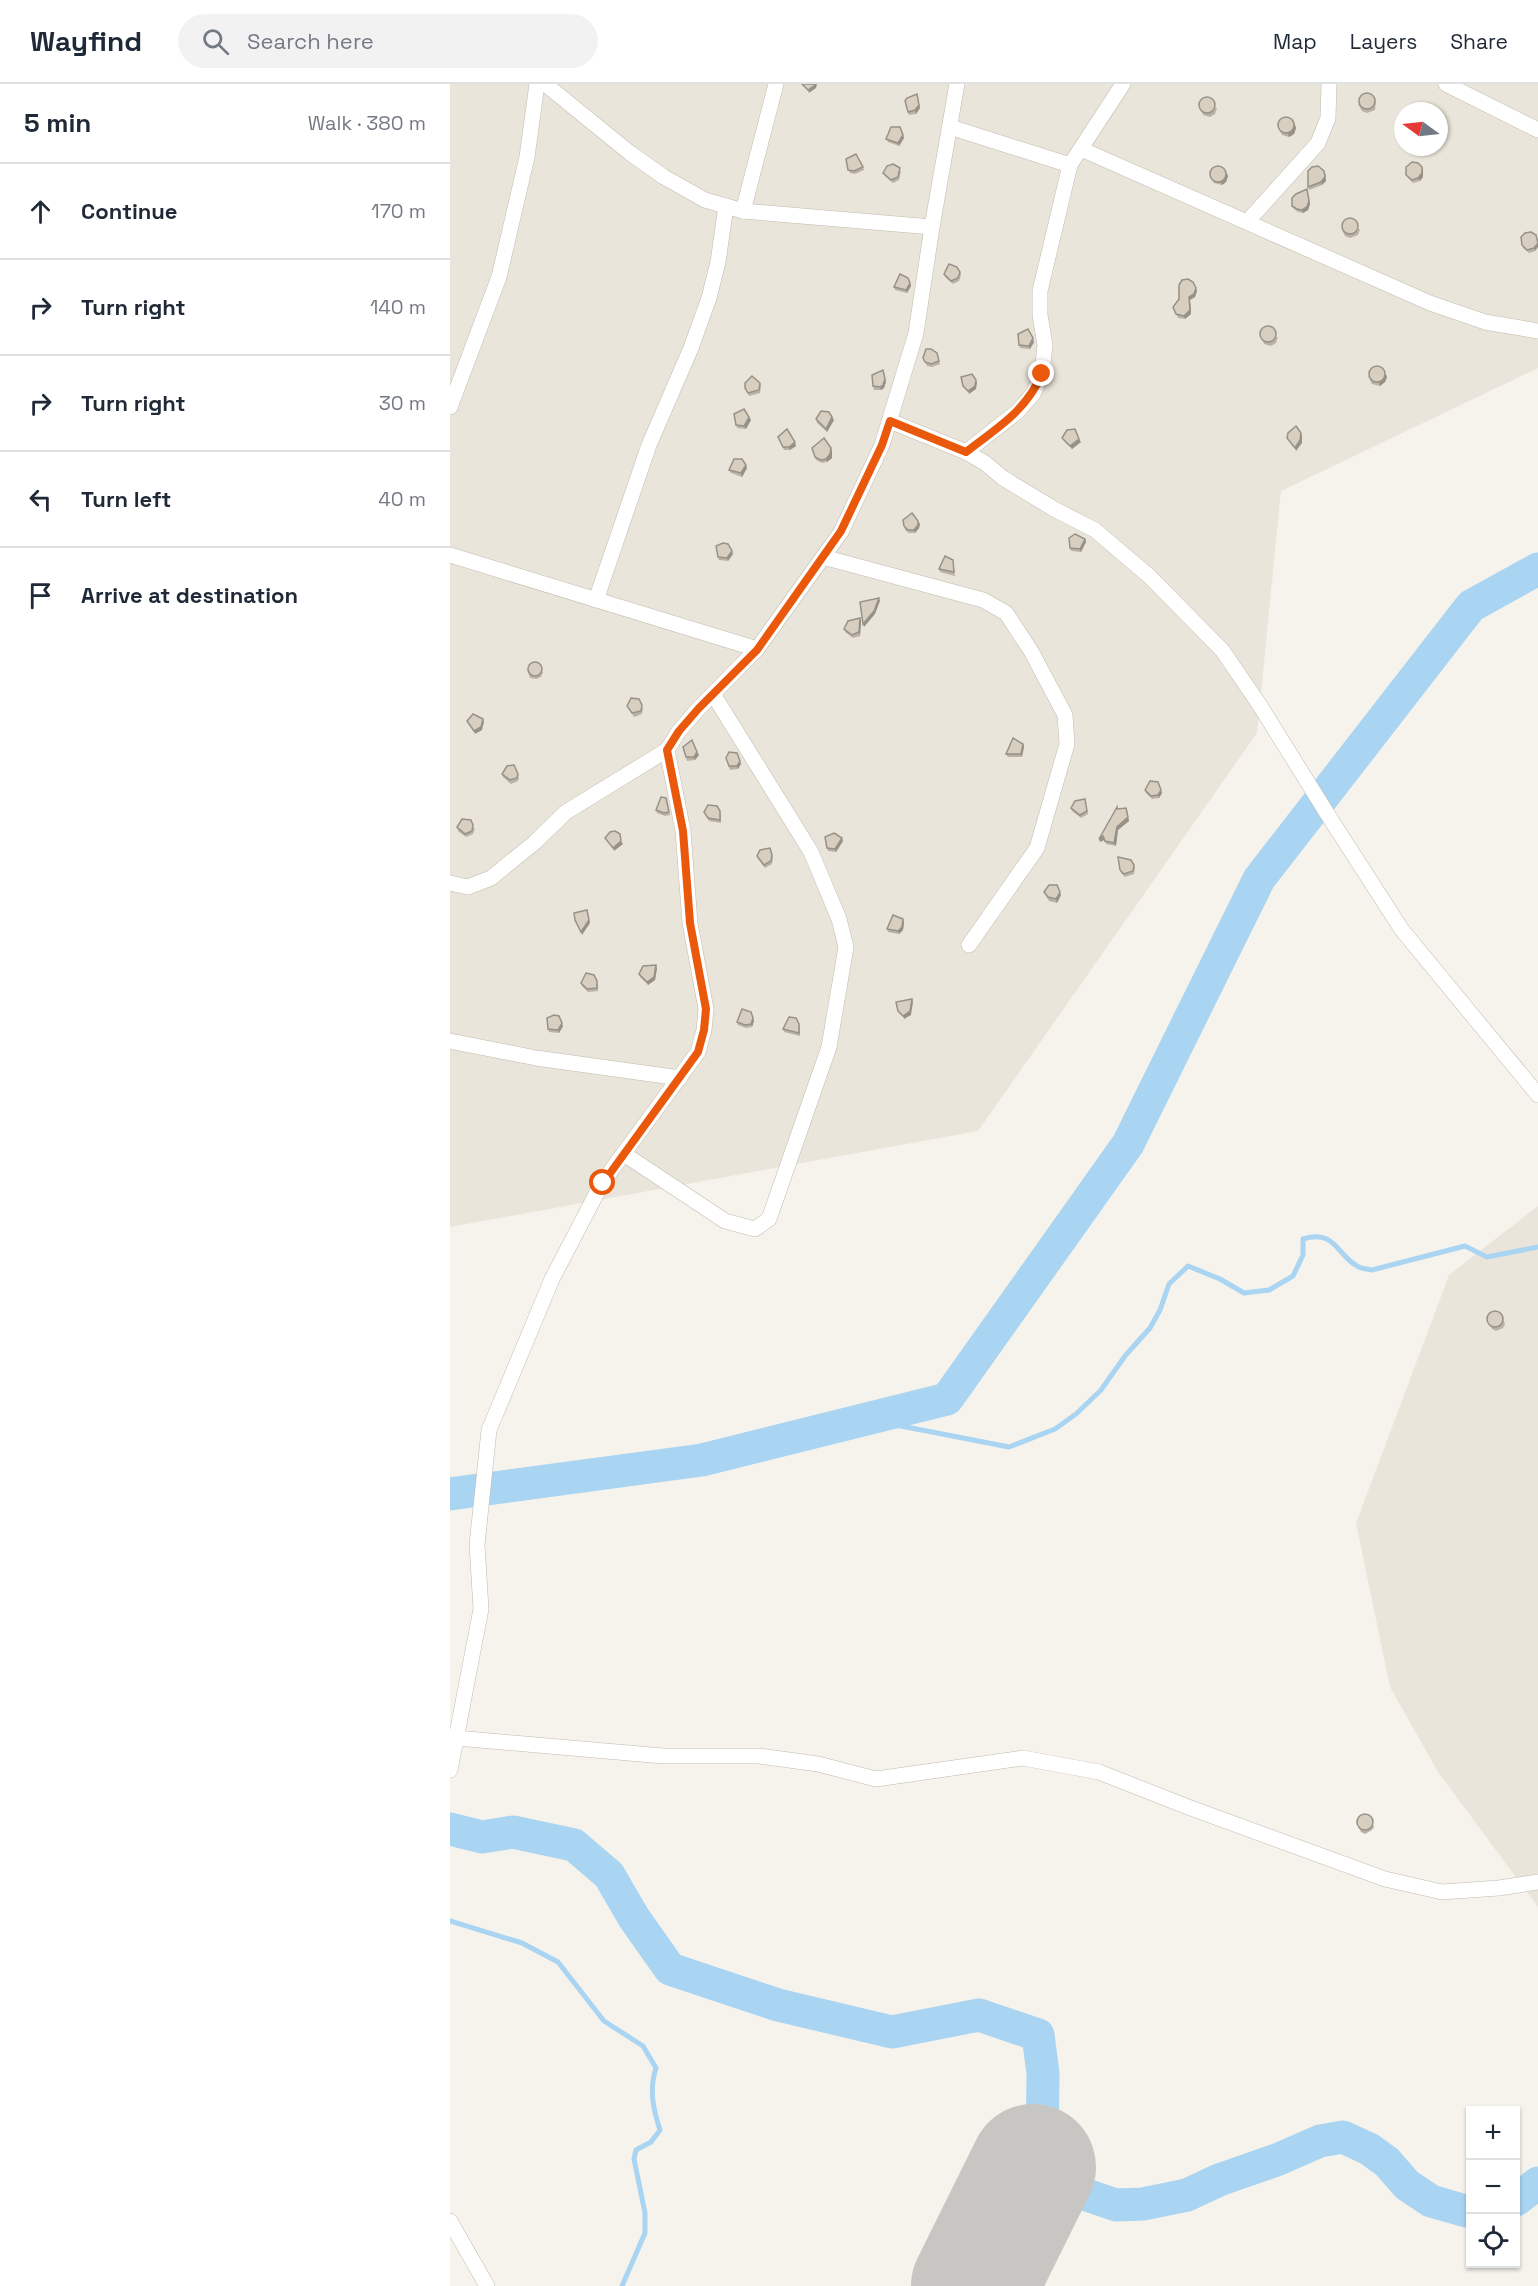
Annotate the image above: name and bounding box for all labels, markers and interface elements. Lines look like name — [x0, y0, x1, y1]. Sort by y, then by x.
search box — [178, 14, 598, 68]
text: Wayfind — [30, 23, 142, 59]
icon: search — [199, 25, 232, 58]
text: Search here — [247, 27, 374, 55]
text: Map — [1273, 28, 1317, 55]
text: Layers — [1350, 28, 1417, 55]
text: Share — [1450, 28, 1508, 55]
north arrow — [1394, 102, 1448, 156]
text: 5 min — [24, 106, 91, 140]
text: Walk · 380 m — [308, 110, 426, 136]
icon: ahead — [24, 195, 57, 228]
text: Continue — [81, 197, 177, 225]
text: 170 m — [371, 198, 426, 224]
icon: right — [24, 291, 57, 324]
text: Turn right — [81, 293, 186, 321]
text: 140 m — [370, 294, 426, 320]
route end — [1028, 360, 1054, 386]
icon: right — [24, 387, 57, 420]
text: Turn right — [81, 389, 186, 417]
text: 30 m — [379, 390, 426, 416]
icon: left — [24, 483, 57, 516]
text: Turn left — [81, 485, 171, 513]
text: 40 m — [378, 486, 426, 512]
icon: arrive — [24, 579, 57, 612]
text: Arrive at destination — [81, 581, 298, 609]
route start — [589, 1169, 615, 1195]
map controls — [1466, 2106, 1520, 2268]
button: + — [1466, 2106, 1520, 2160]
button: − — [1466, 2160, 1520, 2214]
button: locate — [1466, 2214, 1520, 2268]

